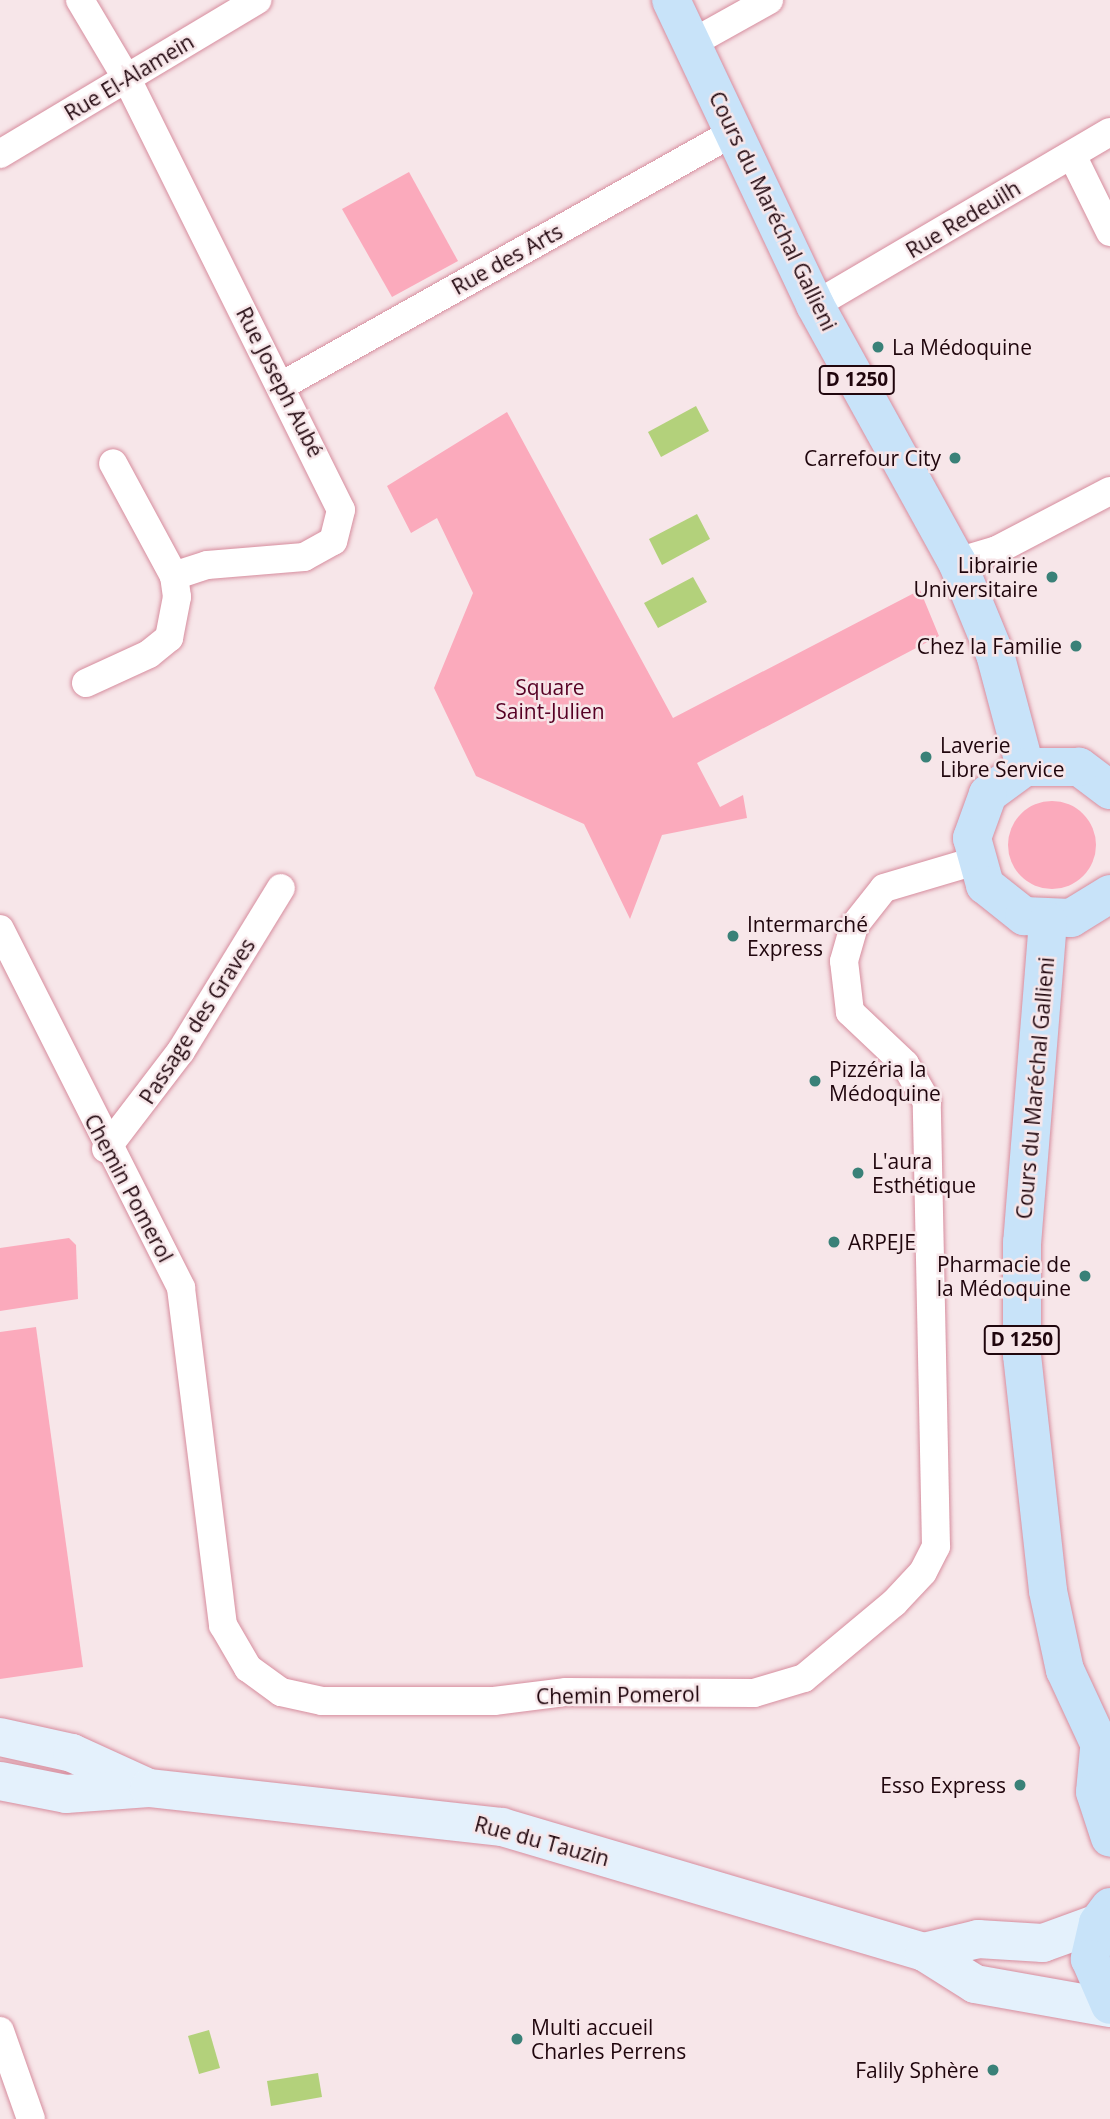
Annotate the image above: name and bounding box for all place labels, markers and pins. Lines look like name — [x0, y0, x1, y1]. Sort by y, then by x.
place label: La Médoquine — [892, 334, 1032, 360]
marker: La Médoquine — [870, 339, 886, 355]
place label: Carrefour City — [804, 445, 941, 471]
marker: Carrefour City — [947, 450, 963, 466]
place label: Librairie Universitaire — [914, 552, 1038, 602]
marker: Librairie Universitaire — [1044, 569, 1060, 585]
place label: Chez la Familie — [917, 633, 1062, 659]
marker: Chez la Familie — [1068, 638, 1084, 654]
place label: Laverie Libre Service — [940, 732, 1064, 782]
marker: Laverie Libre Service — [918, 749, 934, 765]
place label: Intermarché Express — [747, 911, 868, 961]
marker: Intermarché Express — [725, 928, 741, 944]
place label: Pizzéria la Médoquine — [829, 1056, 941, 1106]
marker: Pizzéria la Médoquine — [807, 1073, 823, 1089]
place label: L'aura Esthétique — [872, 1148, 976, 1198]
marker: L'aura Esthétique — [850, 1165, 866, 1181]
place label: ARPEJE — [848, 1229, 916, 1255]
marker: ARPEJE — [826, 1234, 842, 1250]
place label: Pharmacie de la Médoquine — [937, 1251, 1071, 1301]
marker: Pharmacie de la Médoquine — [1077, 1268, 1093, 1284]
place label: Esso Express — [880, 1772, 1006, 1798]
marker: Esso Express — [1012, 1777, 1028, 1793]
place label: Multi accueil Charles Perrens — [531, 2014, 686, 2064]
marker: Multi accueil Charles Perrens — [509, 2031, 525, 2047]
place label: Falily Sphère — [855, 2057, 979, 2083]
marker: Falily Sphère — [985, 2062, 1001, 2078]

